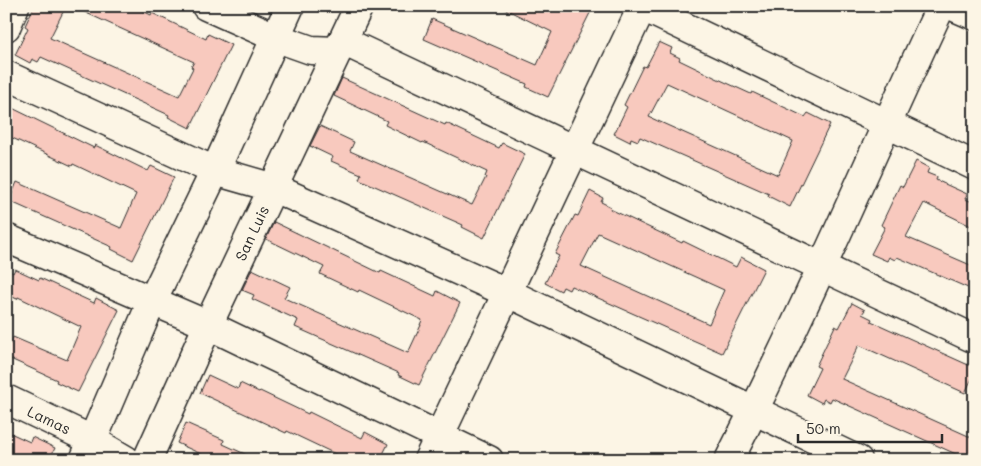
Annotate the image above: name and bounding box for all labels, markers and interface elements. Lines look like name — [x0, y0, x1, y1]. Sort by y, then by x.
street label: San Luis — [230, 202, 273, 264]
street label: Lamas — [24, 401, 74, 439]
scale bar — [798, 411, 942, 443]
text: 50 m — [806, 418, 841, 438]

